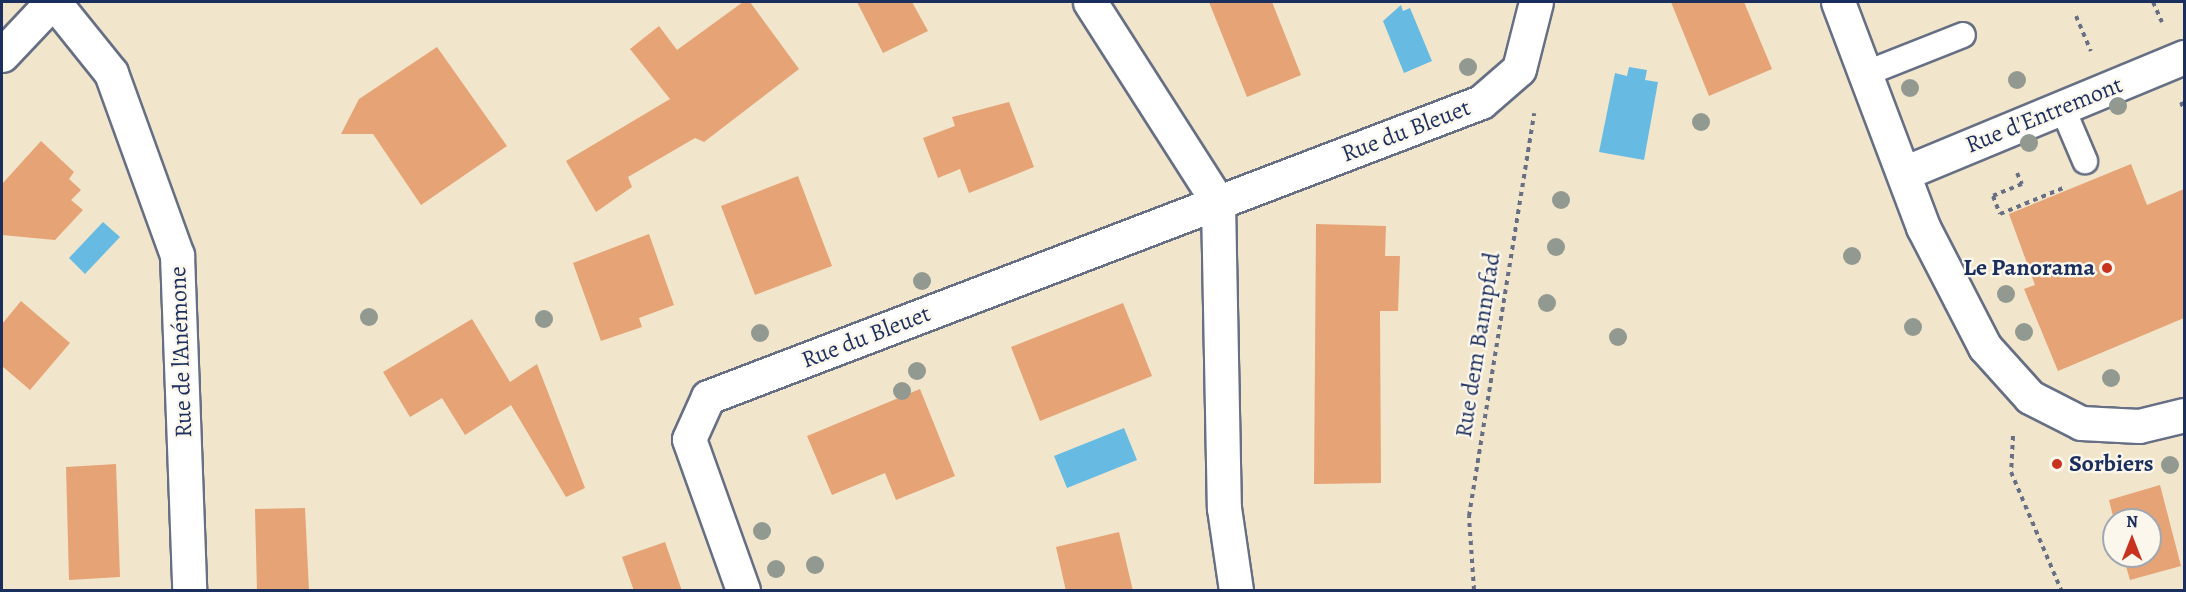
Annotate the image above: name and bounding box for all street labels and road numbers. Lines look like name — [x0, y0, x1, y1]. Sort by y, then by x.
street label: Rue d'Entremont — [1961, 70, 2127, 160]
street label: Rue du Bleuet — [1338, 93, 1474, 169]
street label: Rue dem Bannpfad — [1449, 250, 1507, 440]
street label: Rue de l'Anémone — [164, 266, 198, 438]
street label: Rue du Bleuet — [798, 299, 934, 375]

